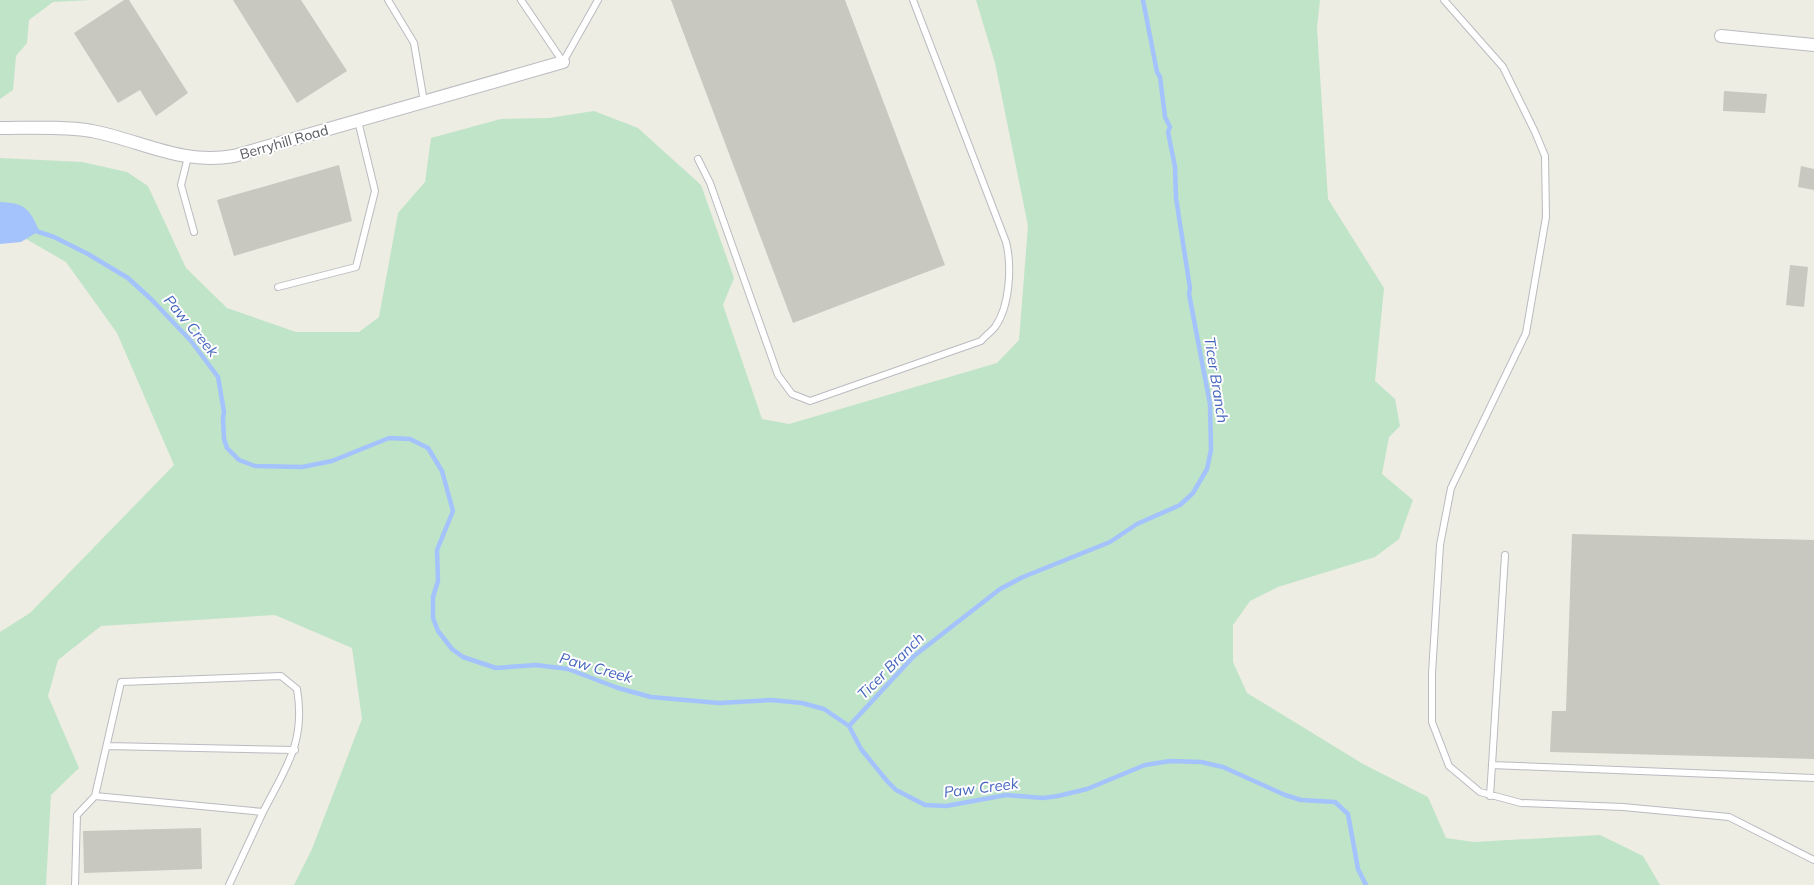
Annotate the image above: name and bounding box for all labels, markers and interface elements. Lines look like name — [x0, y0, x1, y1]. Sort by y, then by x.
street label: Berryhill Road — [238, 121, 330, 163]
water label: Paw Creek — [160, 291, 224, 361]
water label: Ticer Branch — [1200, 335, 1233, 425]
water label: Ticer Branch — [853, 628, 928, 703]
water label: Paw Creek — [558, 648, 636, 687]
water label: Paw Creek — [943, 773, 1021, 801]

